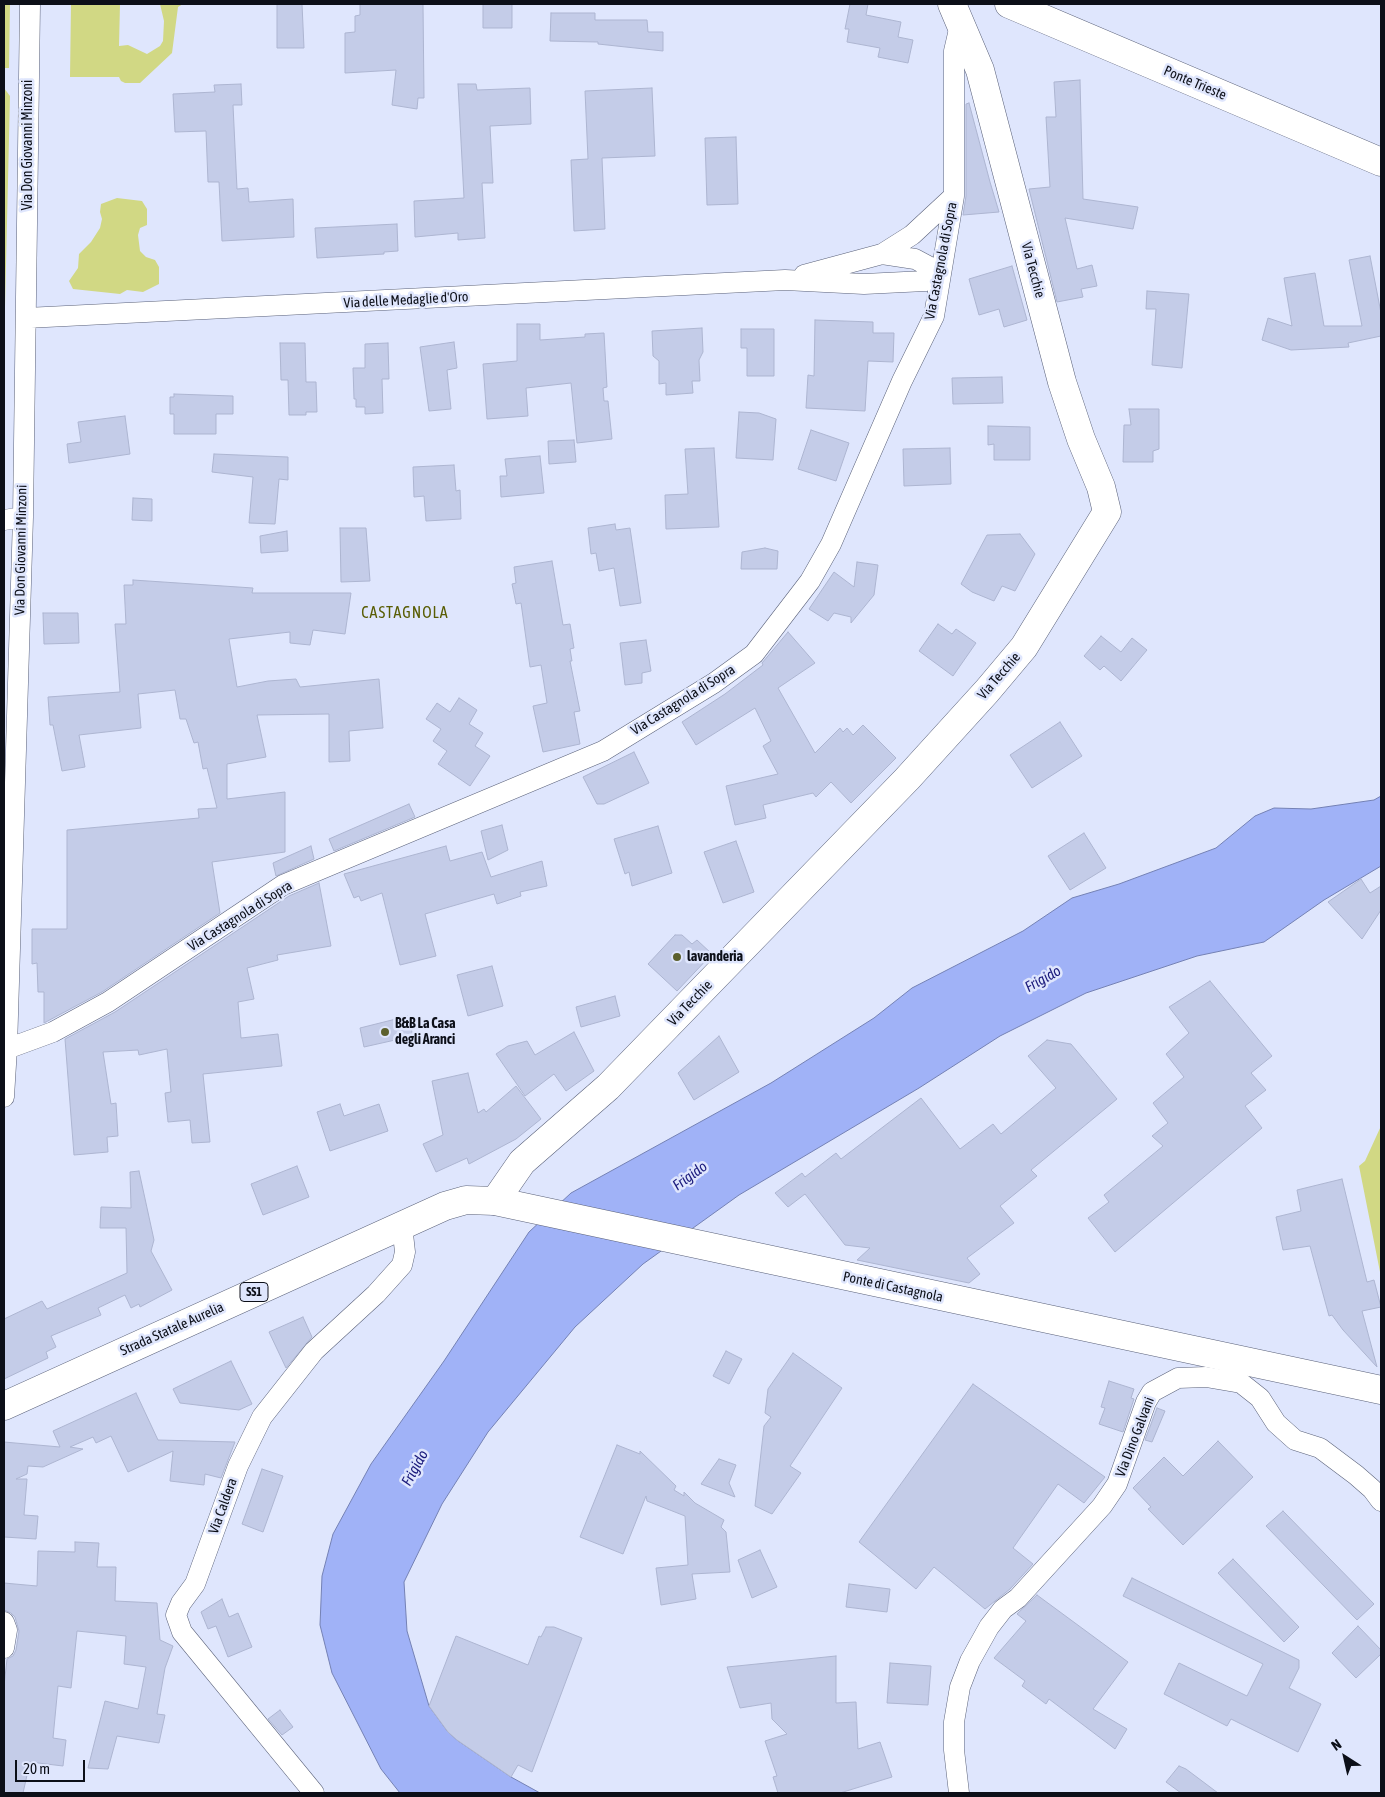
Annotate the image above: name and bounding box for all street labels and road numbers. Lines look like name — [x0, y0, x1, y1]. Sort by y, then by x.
street label: Ponte Trieste — [1161, 62, 1229, 104]
street label: Via Don Giovanni Minzoni — [20, 80, 36, 210]
street label: Via Castagnola di Sopra — [921, 201, 961, 321]
street label: Via Tecchie — [1018, 240, 1048, 300]
street label: Via delle Medaglie d'Oro — [343, 288, 469, 312]
street label: Via Don Giovanni Minzoni — [11, 485, 31, 615]
street label: Via Tecchie — [974, 649, 1024, 703]
street label: Via Castagnola di Sopra — [628, 661, 738, 739]
street label: Via Castagnola di Sopra — [185, 877, 295, 955]
street label: Via Tecchie — [664, 977, 716, 1029]
street label: Ponte di Castagnola — [841, 1268, 945, 1306]
road number: SS1 — [240, 1282, 268, 1301]
street label: Strada Statale Aurelia — [118, 1299, 226, 1359]
street label: Via Dino Galvani — [1112, 1395, 1158, 1479]
street label: Via Caldera — [205, 1476, 241, 1536]

